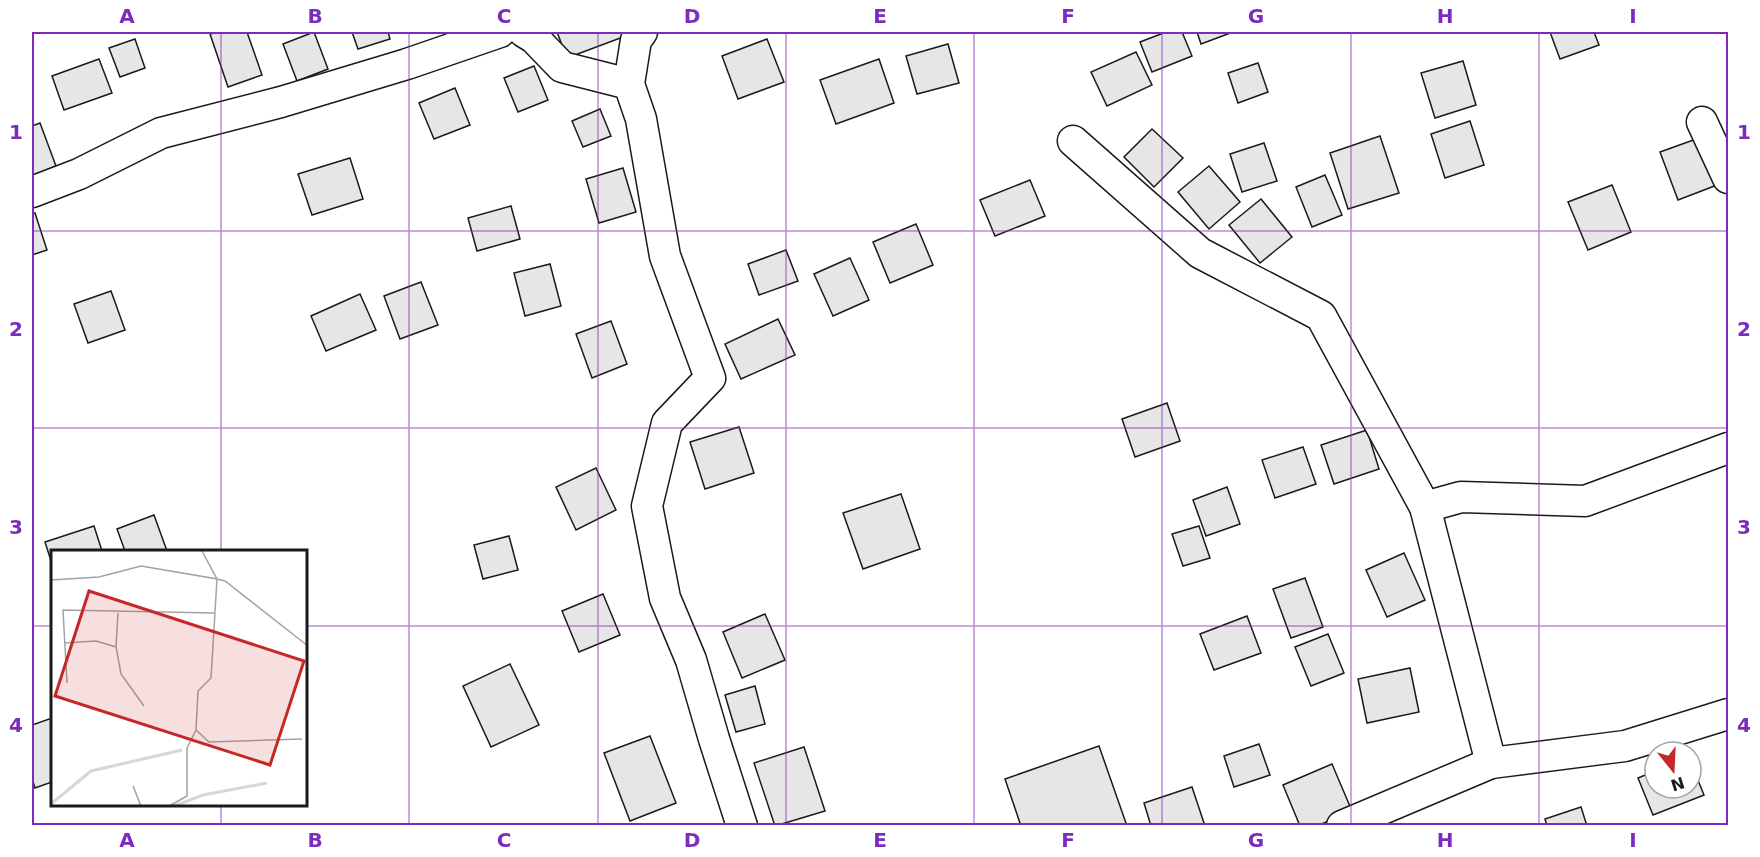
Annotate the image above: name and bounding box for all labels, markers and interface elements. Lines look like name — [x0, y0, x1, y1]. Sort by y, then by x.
text: A — [119, 4, 135, 28]
text: B — [307, 4, 323, 28]
text: C — [497, 4, 511, 28]
text: D — [684, 4, 700, 28]
text: E — [873, 4, 887, 28]
text: F — [1061, 4, 1075, 28]
text: G — [1248, 4, 1264, 28]
text: H — [1437, 4, 1453, 28]
text: I — [1629, 4, 1637, 28]
text: 1 — [9, 120, 23, 144]
text: 1 — [1737, 120, 1751, 144]
text: 2 — [9, 317, 23, 341]
text: 2 — [1737, 317, 1751, 341]
text: 3 — [9, 515, 23, 539]
text: 3 — [1737, 515, 1751, 539]
inset map — [51, 550, 308, 806]
text: 4 — [9, 713, 23, 737]
text: 4 — [1737, 713, 1751, 737]
north arrow — [1643, 740, 1703, 800]
text: N — [1668, 773, 1687, 795]
text: A — [119, 828, 135, 852]
text: B — [307, 828, 323, 852]
text: C — [497, 828, 511, 852]
text: D — [684, 828, 700, 852]
text: E — [873, 828, 887, 852]
text: F — [1061, 828, 1075, 852]
text: G — [1248, 828, 1264, 852]
text: H — [1437, 828, 1453, 852]
text: I — [1629, 828, 1637, 852]

